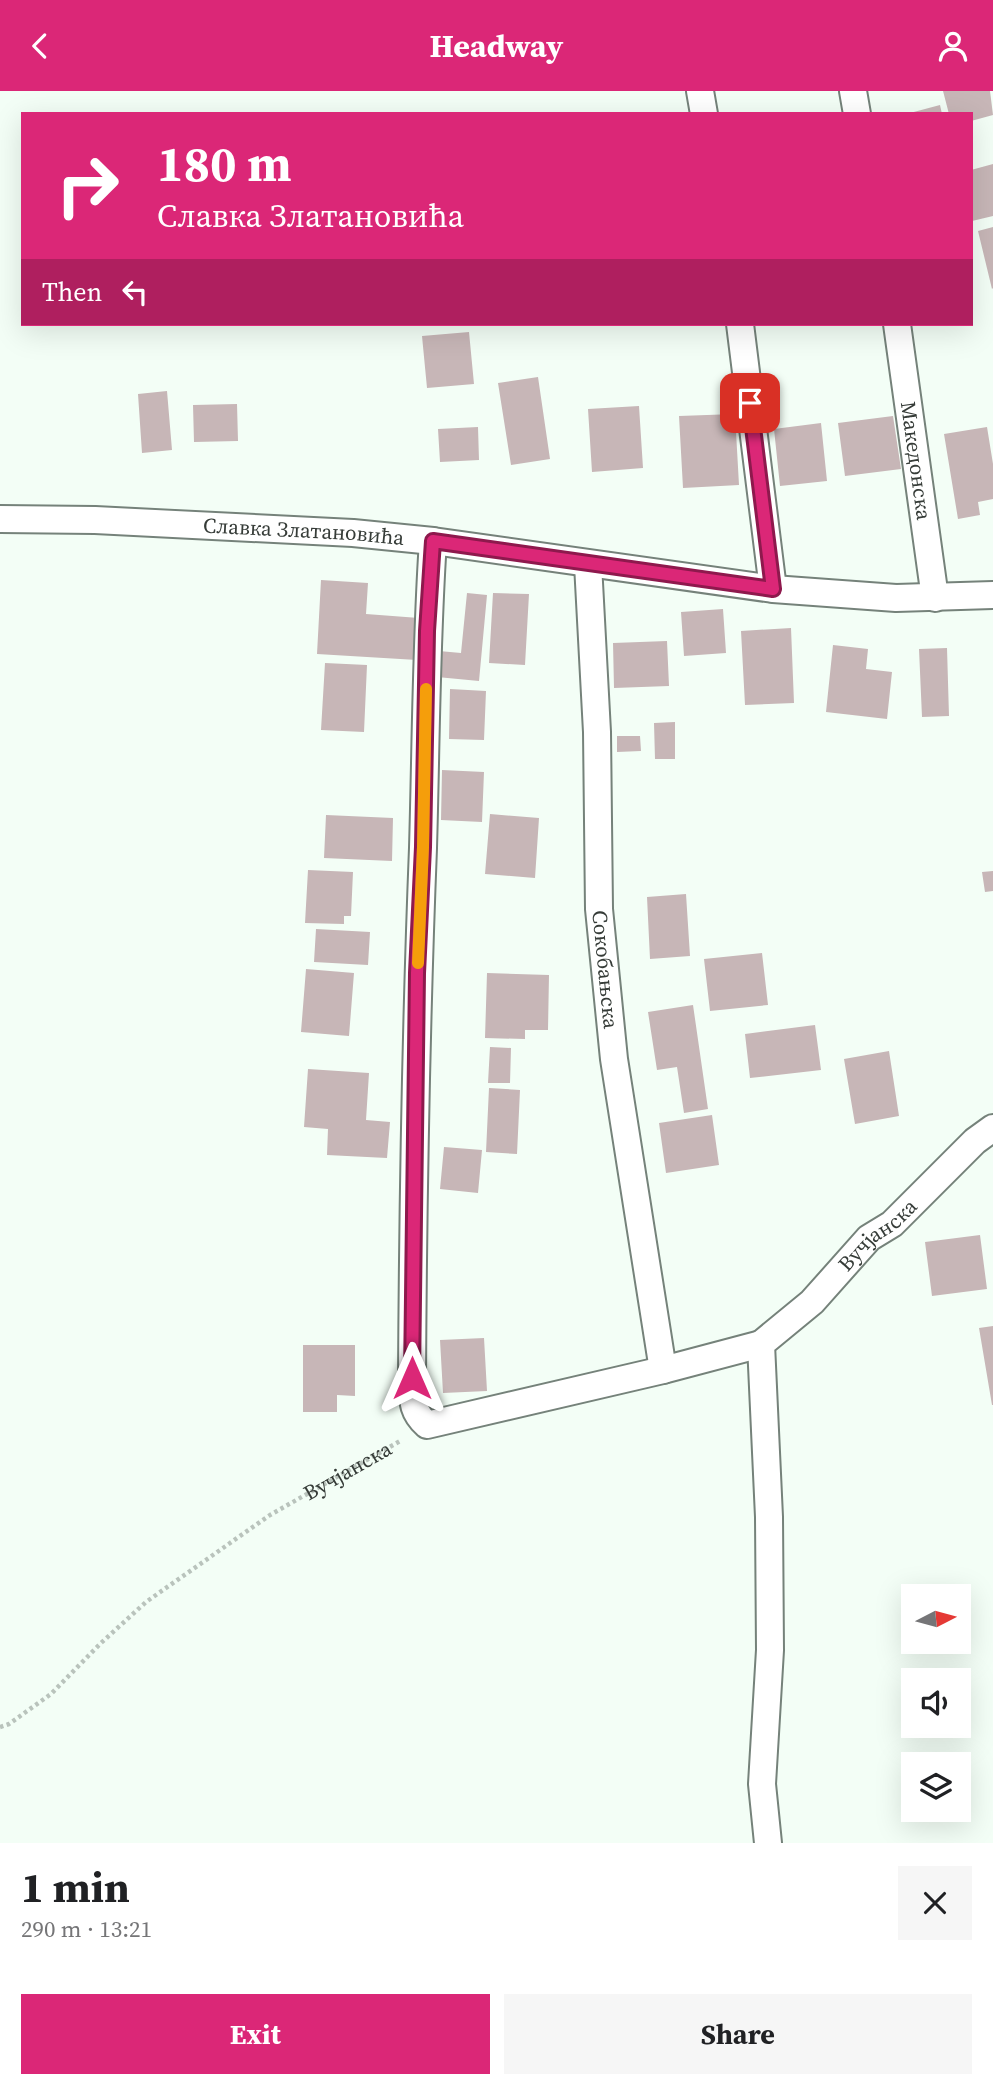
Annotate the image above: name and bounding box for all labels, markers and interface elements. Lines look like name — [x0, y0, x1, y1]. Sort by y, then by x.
text: Headway — [430, 24, 563, 68]
icon: back — [21, 27, 59, 65]
icon: person — [934, 27, 972, 65]
text: 180 m — [157, 130, 292, 197]
icon: right — [42, 140, 133, 231]
text: Славка Златановића — [157, 194, 464, 238]
icon: left — [116, 273, 154, 311]
text: Then — [42, 274, 102, 310]
pin — [720, 373, 780, 433]
icon: arrive — [731, 384, 769, 422]
street label: Македонска — [894, 399, 939, 522]
street label: Славка Златановића — [202, 510, 406, 552]
street label: Сокобањска — [585, 909, 626, 1030]
street label: Вучјанска — [831, 1192, 923, 1277]
position arrow — [375, 1341, 449, 1415]
street label: Вучјанска — [298, 1434, 397, 1507]
north arrow — [901, 1584, 971, 1654]
map controls — [901, 1584, 971, 1822]
button: sound — [901, 1668, 971, 1738]
button: layers — [901, 1752, 971, 1822]
text: 1 min — [21, 1858, 130, 1916]
button: close — [898, 1866, 972, 1940]
text: 290 m · 13:21 — [21, 1913, 152, 1945]
button: Exit — [21, 1994, 490, 2074]
button: Share — [504, 1994, 972, 2074]

